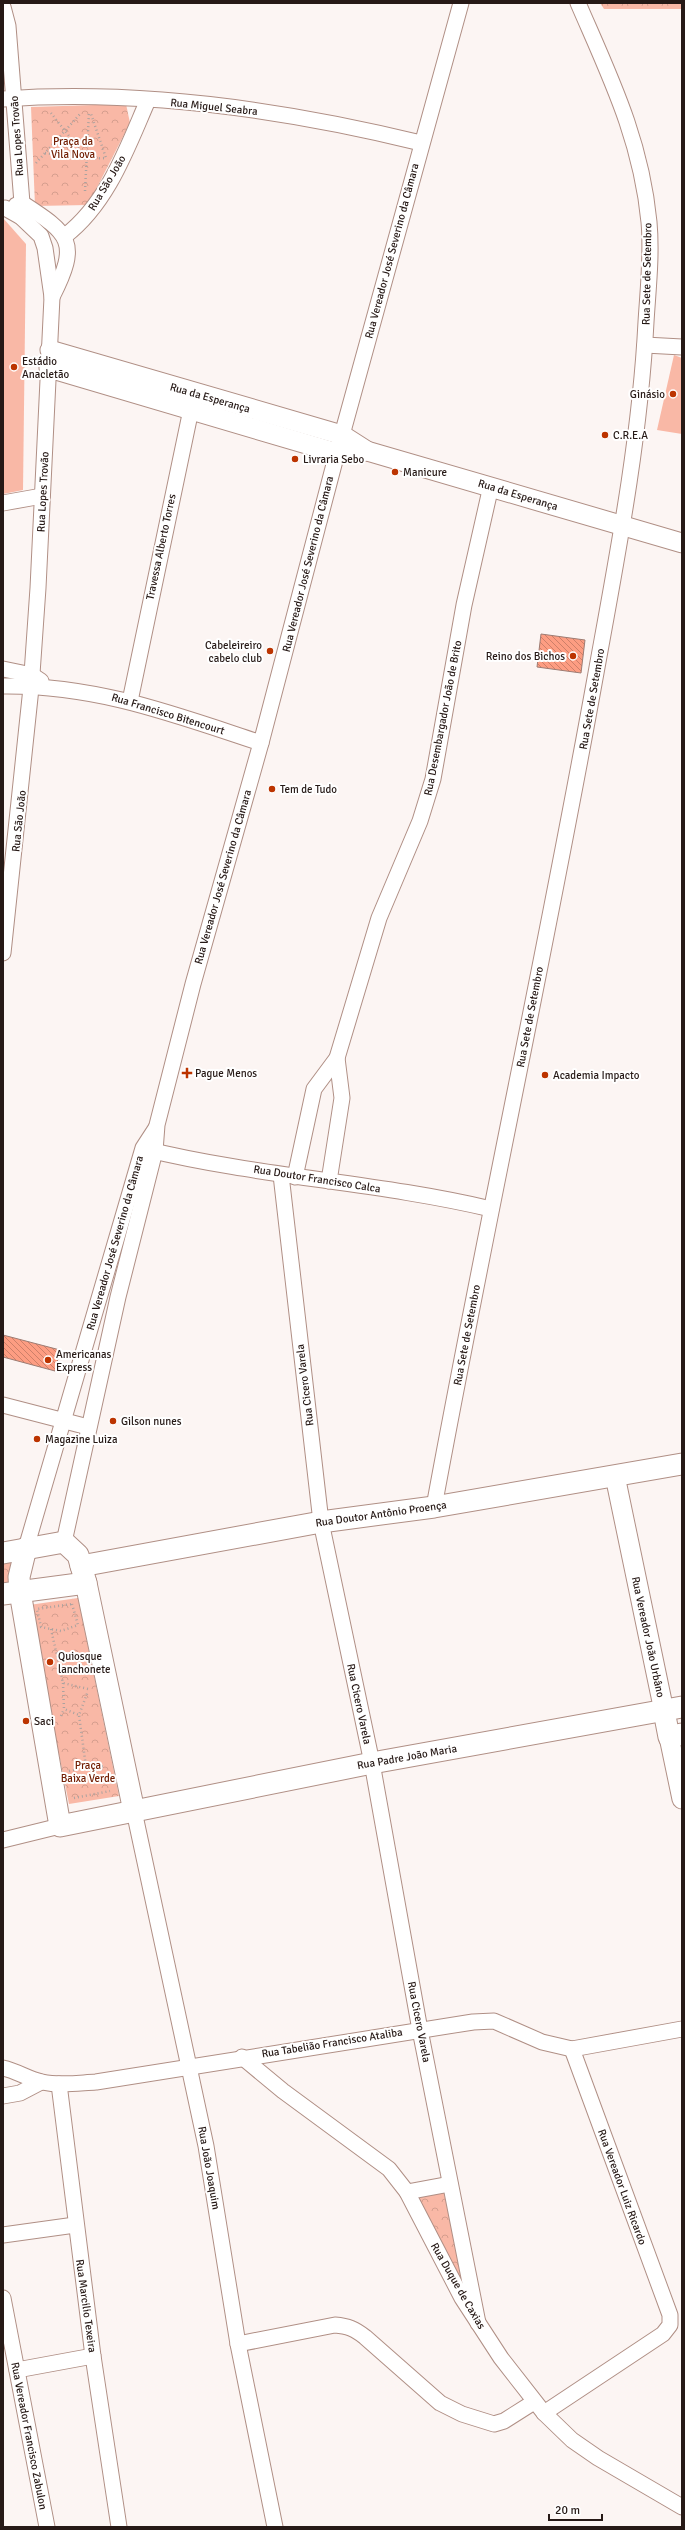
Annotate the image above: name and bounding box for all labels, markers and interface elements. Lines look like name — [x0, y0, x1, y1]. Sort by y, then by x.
street label: Rua Lopes Trovão — [8, 95, 26, 177]
street label: Rua Miguel Seabra — [170, 96, 259, 118]
park label: Praça da Vila Nova — [51, 135, 96, 161]
street label: Rua São João — [85, 153, 129, 213]
street label: Rua Vereador José Severino da Câmara — [362, 161, 422, 340]
street label: Rua Sete de Setembro — [640, 222, 654, 325]
place label: Estádio Anacletão — [22, 355, 69, 381]
marker: Estádio Anacletão — [9, 362, 19, 372]
street label: Rua da Esperança — [168, 380, 252, 416]
place label: Ginásio — [630, 388, 665, 401]
marker: Ginásio — [668, 389, 678, 399]
place label: C.R.E.A — [613, 429, 648, 442]
marker: C.R.E.A — [600, 430, 610, 440]
street label: Rua Lopes Trovão — [34, 451, 52, 533]
place label: Livraria Sebo — [303, 453, 365, 466]
marker: Livraria Sebo — [290, 454, 300, 464]
place label: Manicure — [403, 466, 447, 479]
marker: Manicure — [390, 467, 400, 477]
street label: Rua Vereador José Severino da Câmara — [280, 474, 336, 653]
street label: Rua da Esperança — [476, 477, 560, 513]
street label: Travessa Alberto Torres — [143, 493, 179, 601]
place label: Cabeleireiro cabelo club — [205, 639, 262, 665]
street label: Rua Desembargador João de Brito — [422, 639, 465, 797]
marker: Cabeleireiro cabelo club — [265, 646, 275, 656]
street label: Rua Sete de Setembro — [577, 647, 607, 751]
place label: Reino dos Bichos — [486, 650, 565, 663]
marker: Reino dos Bichos — [568, 651, 578, 661]
street label: Rua Francisco Bitencourt — [110, 691, 226, 737]
place label: Tem de Tudo — [280, 783, 337, 796]
marker: Tem de Tudo — [267, 784, 277, 794]
street label: Rua Vereador José Severino da Câmara — [192, 788, 254, 966]
street label: Rua São João — [9, 789, 29, 853]
street label: Rua Sete de Setembro — [514, 965, 546, 1069]
place label: Pague Menos — [195, 1067, 257, 1080]
marker: Pague Menos — [182, 1068, 192, 1078]
place label: Academia Impacto — [553, 1069, 640, 1082]
marker: Academia Impacto — [540, 1070, 550, 1080]
street label: Rua Vereador José Severino da Câmara — [84, 1154, 146, 1332]
street label: Rua Doutor Francisco Calca — [252, 1163, 382, 1196]
street label: Rua Sete de Setembro — [451, 1283, 483, 1387]
street label: Rua Cicero Varela — [293, 1343, 316, 1427]
place label: Americanas Express — [56, 1348, 112, 1374]
marker: Americanas Express — [43, 1355, 53, 1365]
place label: Gilson nunes — [121, 1415, 182, 1428]
marker: Gilson nunes — [108, 1416, 118, 1426]
place label: Magazine Luiza — [45, 1433, 118, 1446]
marker: Magazine Luiza — [32, 1434, 42, 1444]
street label: Rua Doutor Antônio Proença — [315, 1498, 448, 1530]
street label: Rua Vereador João Urbâno — [629, 1575, 667, 1699]
place label: Quiosque lanchonete — [58, 1650, 110, 1676]
marker: Quiosque lanchonete — [45, 1657, 55, 1667]
street label: Rua Cicero Varela — [344, 1662, 374, 1746]
place label: Saci — [34, 1715, 54, 1728]
marker: Saci — [21, 1716, 31, 1726]
street label: Rua Padre João Maria — [356, 1742, 458, 1772]
park label: Praça Baixa Verde — [61, 1759, 115, 1785]
street label: Rua Cicero Varela — [405, 1980, 433, 2064]
street label: Rua Tabelião Francisco Ataliba — [261, 2025, 404, 2061]
street label: Rua João Joaquim — [195, 2125, 223, 2211]
street label: Rua Vereador Luiz Ricardo — [595, 2127, 649, 2247]
street label: Rua Duque de Caxias — [428, 2240, 488, 2332]
street label: Rua Marcilio Texeira — [73, 2258, 99, 2354]
street label: Rua Vereador Francisco Zabulon — [8, 2361, 50, 2511]
scale bar — [549, 2496, 602, 2522]
text: 20 m — [555, 2503, 580, 2518]

